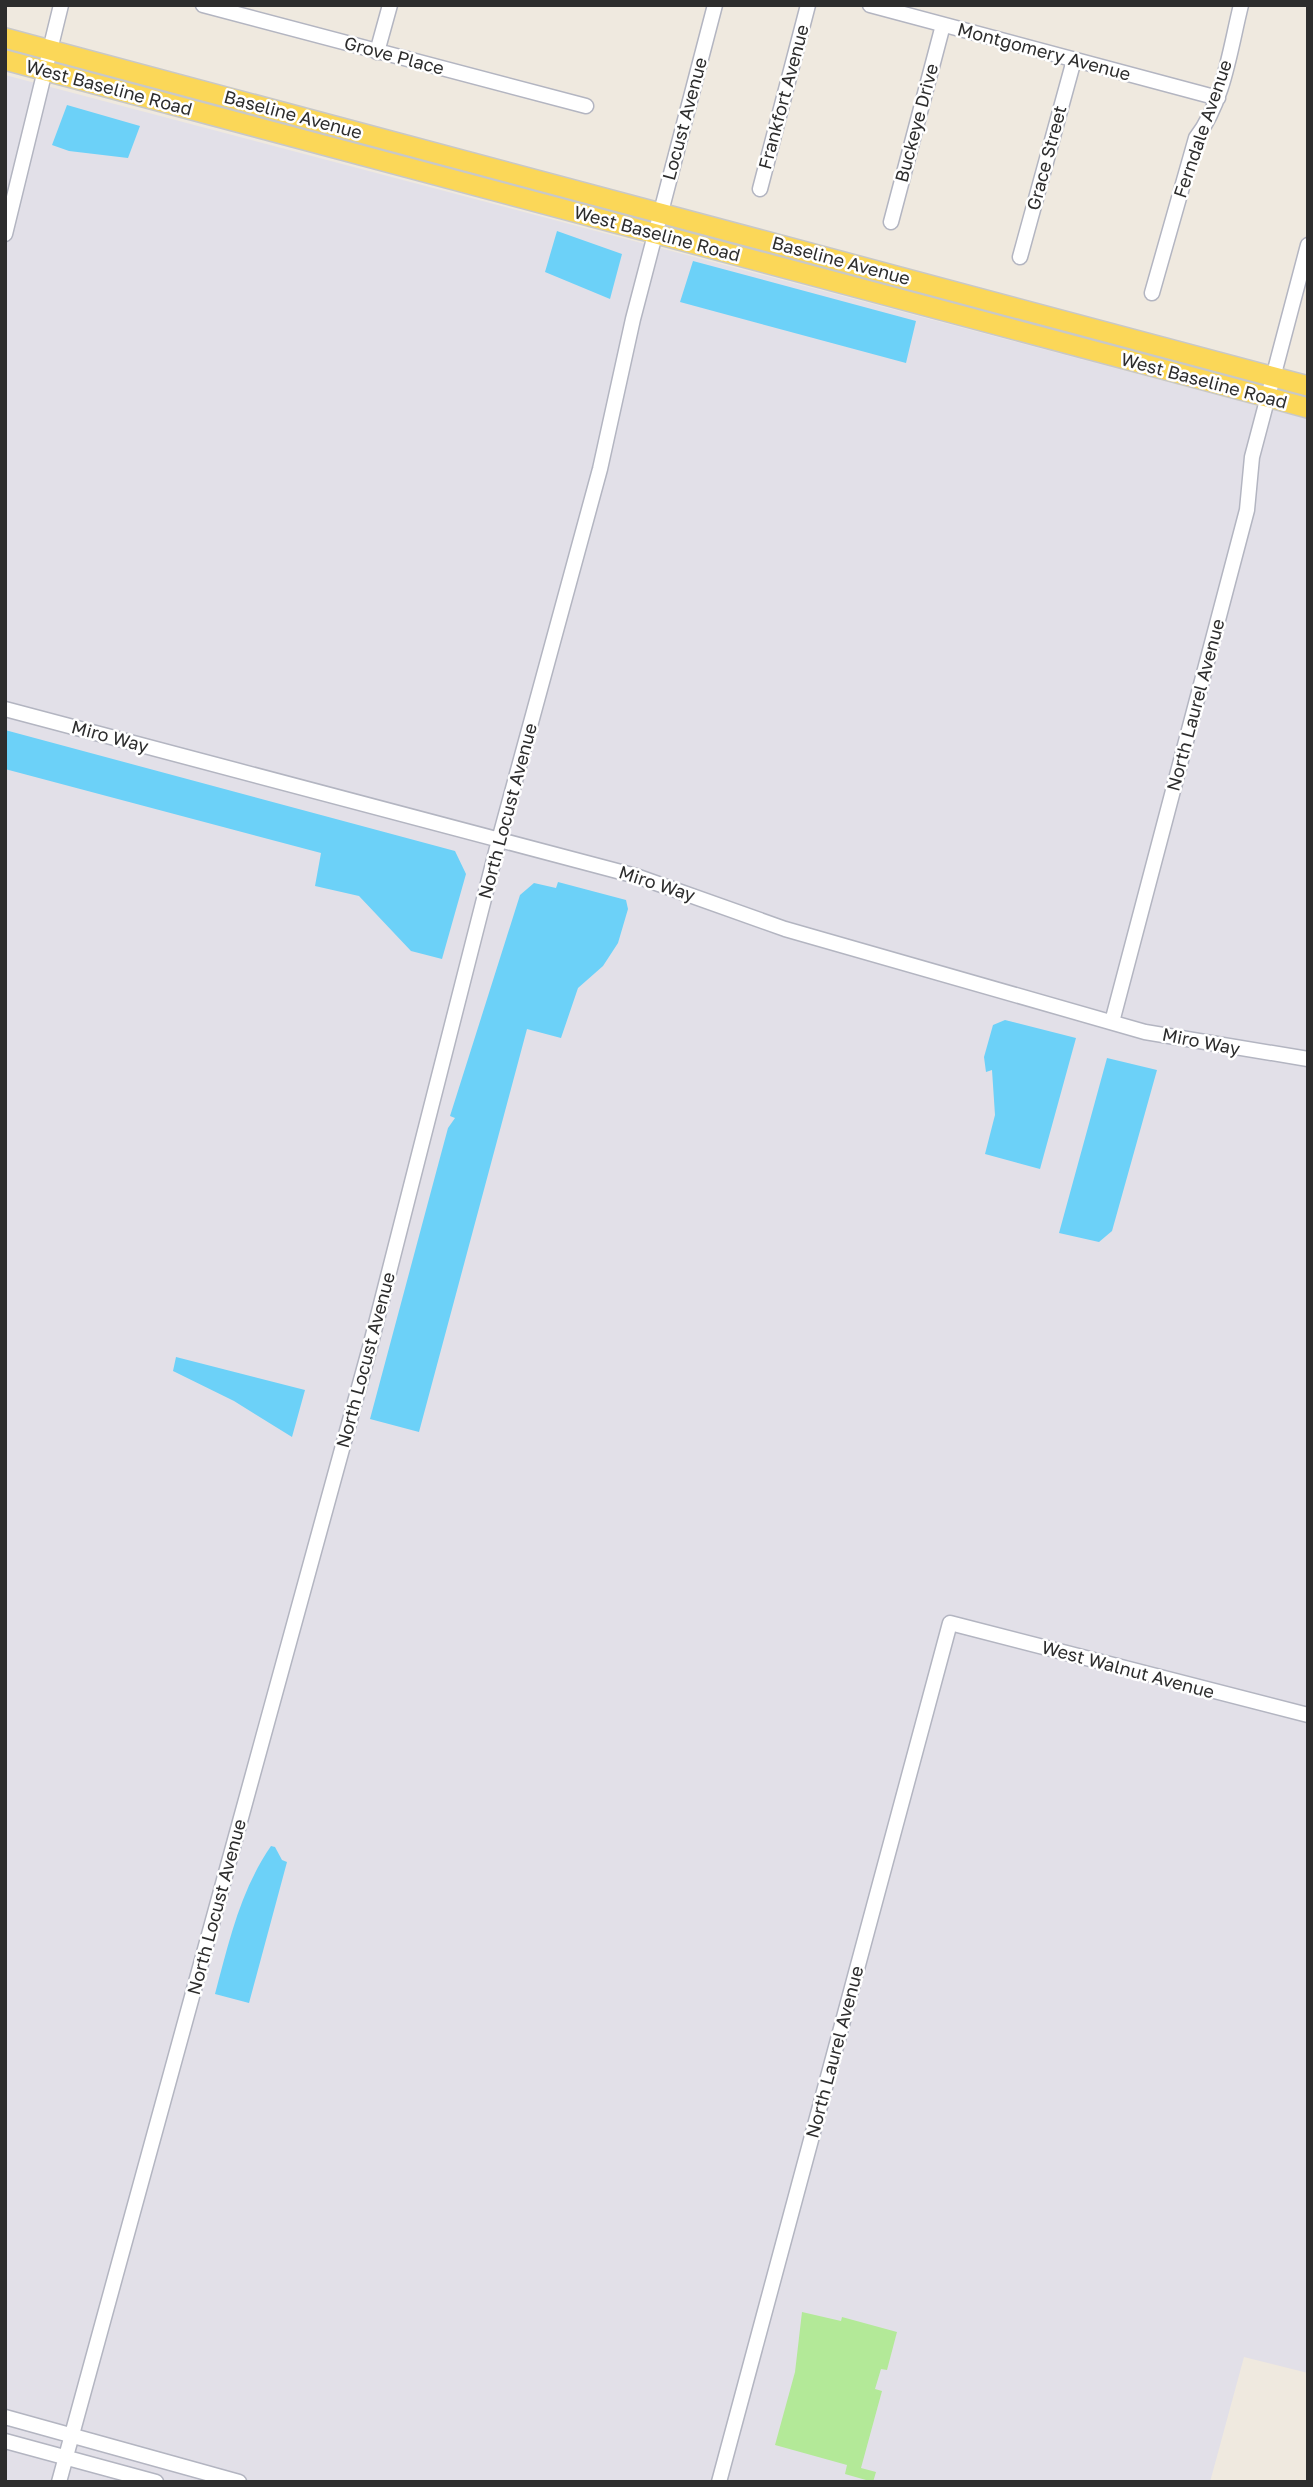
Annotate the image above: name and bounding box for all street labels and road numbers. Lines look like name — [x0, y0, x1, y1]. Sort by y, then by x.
street label: Montgomery Avenue — [955, 17, 1133, 85]
street label: Frankfort Avenue — [753, 22, 813, 171]
street label: Grove Place — [342, 31, 447, 79]
street label: West Baseline Road — [24, 54, 195, 120]
street label: Locust Avenue — [657, 55, 711, 183]
street label: Ferndale Avenue — [1168, 57, 1236, 201]
street label: Buckeye Drive — [890, 61, 942, 184]
street label: Baseline Avenue — [222, 85, 365, 143]
street label: Grace Street — [1021, 103, 1071, 213]
street label: West Baseline Road — [572, 200, 743, 266]
street label: Baseline Avenue — [770, 231, 913, 289]
street label: West Baseline Road — [1119, 347, 1290, 413]
street label: North Laurel Avenue — [1161, 616, 1229, 793]
street label: Miro Way — [69, 715, 151, 757]
street label: North Locust Avenue — [473, 720, 541, 901]
street label: Miro Way — [616, 860, 698, 906]
street label: Miro Way — [1160, 1023, 1242, 1059]
street label: North Locust Avenue — [331, 1269, 399, 1450]
street label: West Walnut Avenue — [1039, 1635, 1217, 1703]
street label: North Locust Avenue — [182, 1816, 250, 1997]
street label: North Laurel Avenue — [800, 1963, 868, 2140]

